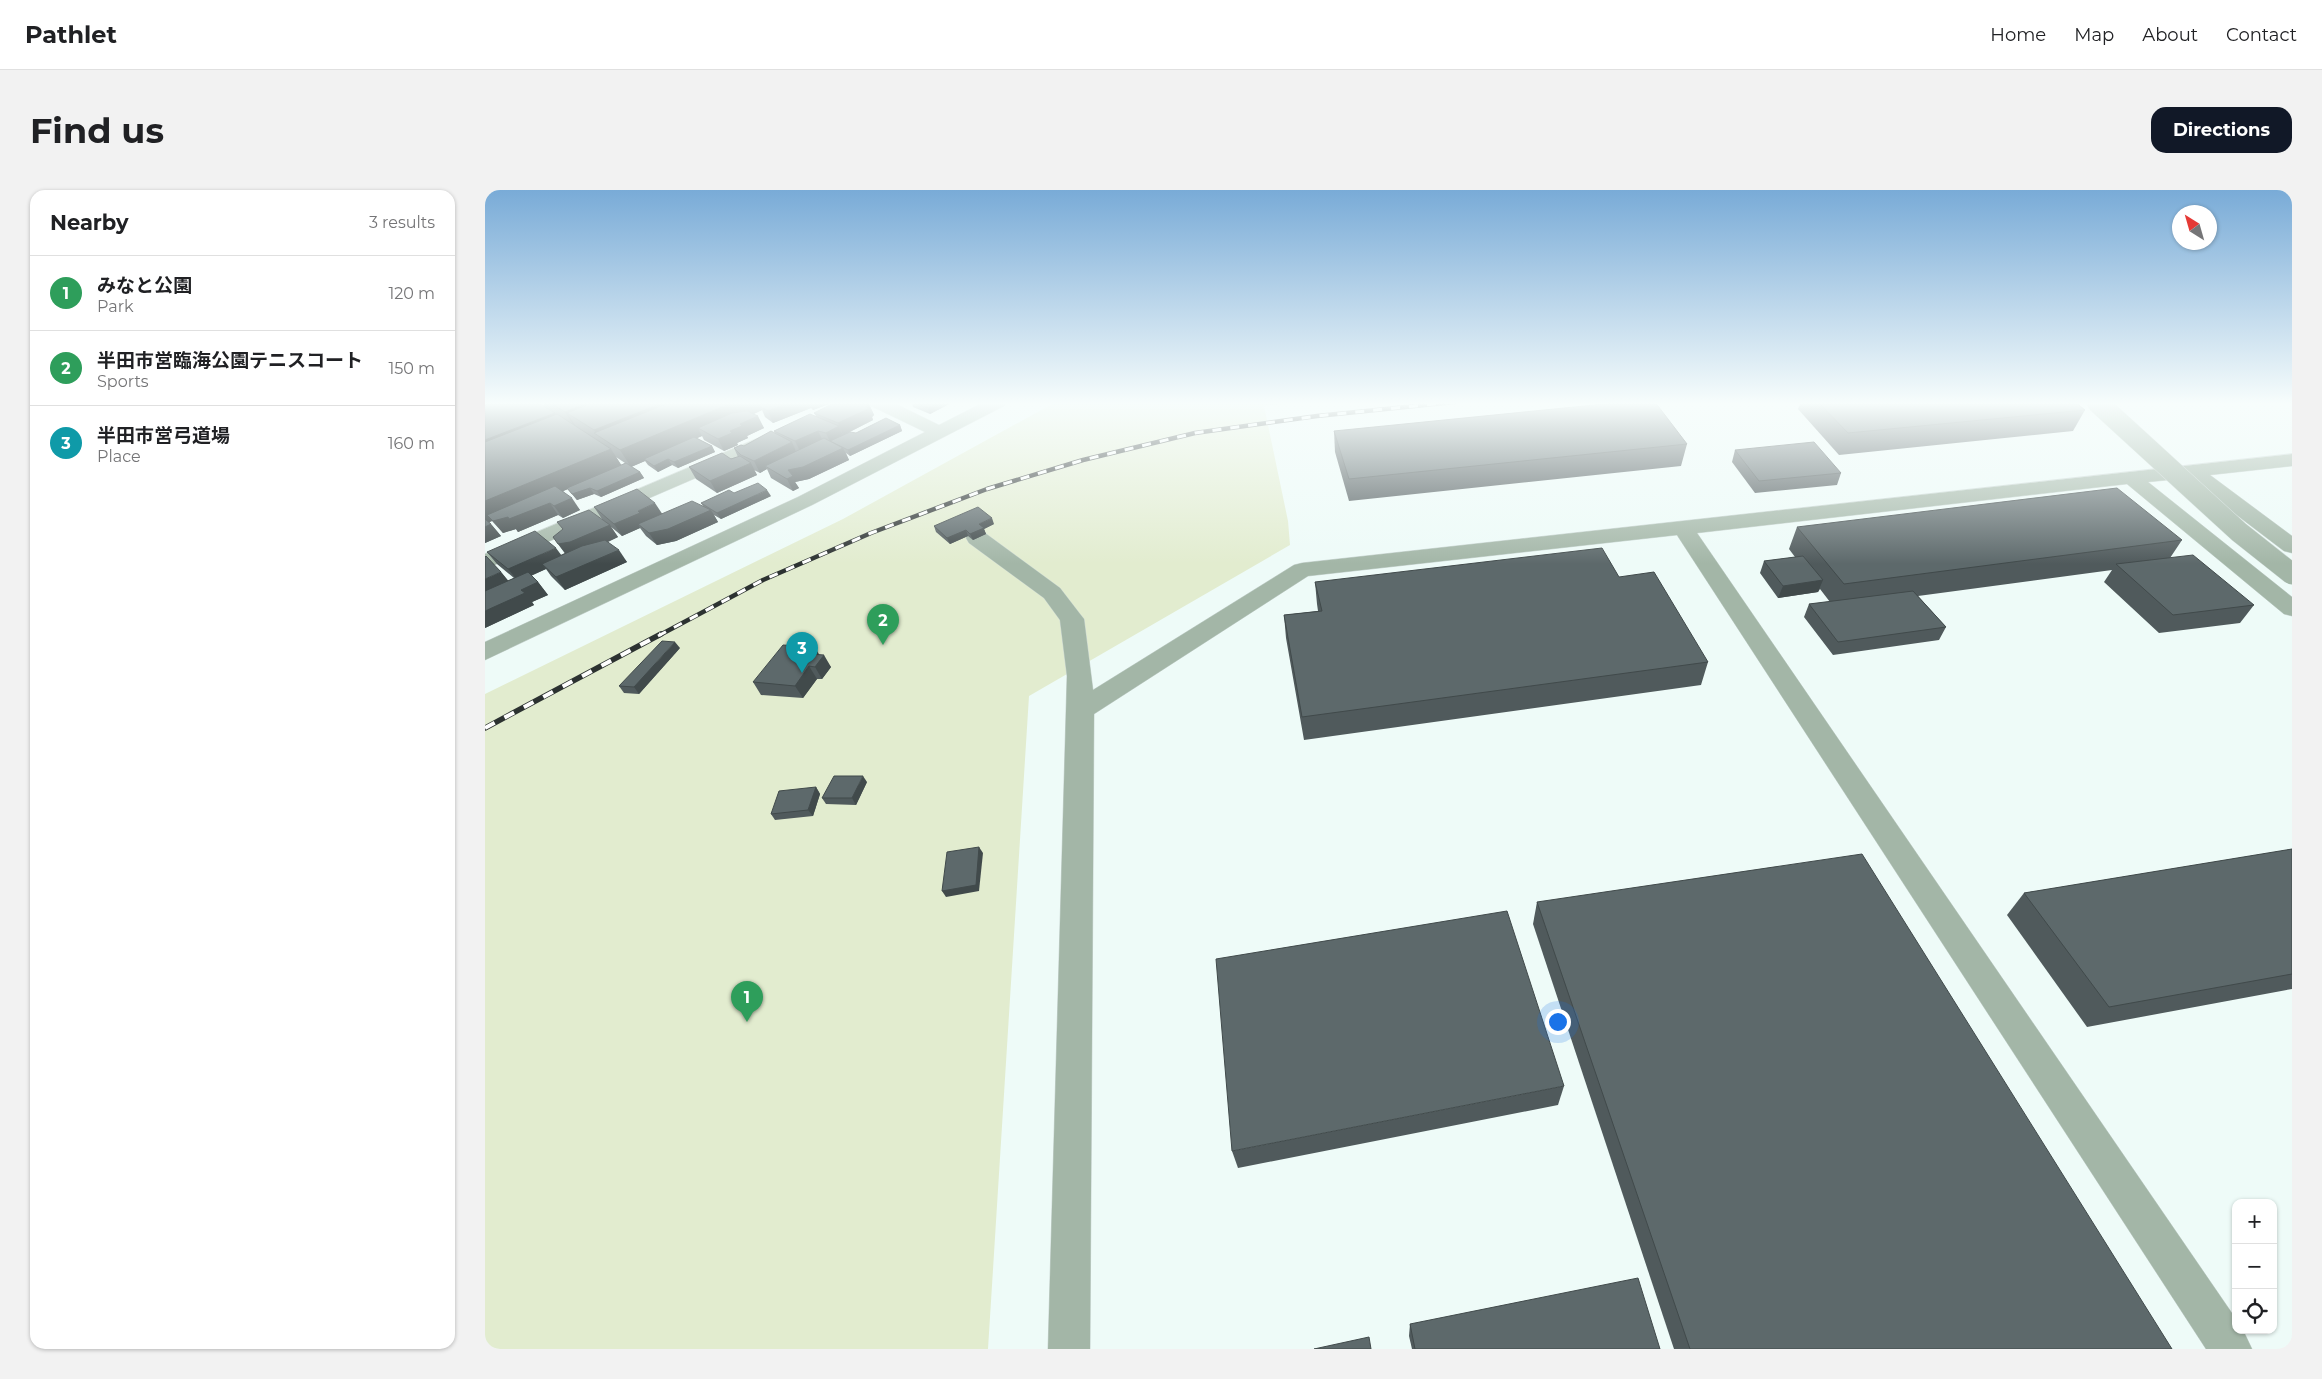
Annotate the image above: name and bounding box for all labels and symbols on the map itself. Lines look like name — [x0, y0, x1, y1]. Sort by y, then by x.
north arrow — [2172, 205, 2217, 250]
pin: 2 — [867, 604, 899, 645]
pin: 3 — [786, 632, 818, 673]
pin: 1 — [731, 981, 763, 1022]
your location — [1545, 1009, 1571, 1035]

